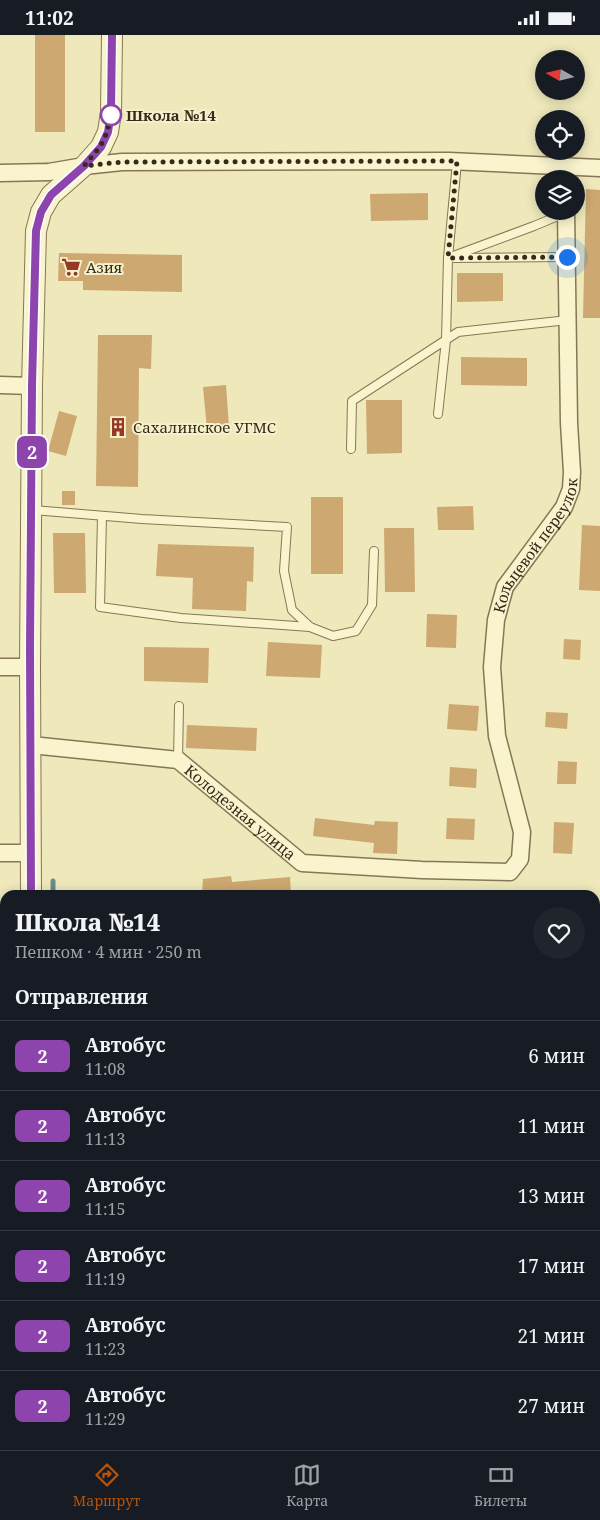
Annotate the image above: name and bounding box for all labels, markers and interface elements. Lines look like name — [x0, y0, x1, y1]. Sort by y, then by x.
text: 11:02 — [25, 5, 74, 31]
north arrow — [535, 50, 585, 100]
map controls — [535, 50, 585, 220]
marker: Школа №14 — [100, 104, 122, 126]
place label: Школа №14 — [126, 105, 217, 125]
button: locate — [535, 110, 585, 160]
button: layers — [535, 170, 585, 220]
your location — [555, 245, 580, 270]
supermarket icon: Азия — [60, 256, 82, 278]
place label: Азия — [86, 257, 122, 277]
building icon: Сахалинское УГМС — [107, 416, 129, 438]
place label: Сахалинское УГМС — [133, 417, 276, 437]
line badge: 2 — [16, 436, 48, 468]
text: 2 — [27, 440, 37, 464]
street label: Кольцевой переулок — [488, 477, 582, 615]
street label: Колодезная улица — [181, 760, 300, 864]
text: Школа №14 — [15, 905, 160, 938]
button: heart — [533, 907, 585, 959]
text: Пешком · 4 мин · 250 m — [15, 941, 202, 963]
text: Отправления — [15, 984, 148, 1010]
text: Автобус — [85, 1032, 166, 1058]
text: 6 мин — [528, 1043, 585, 1069]
text: 2 — [37, 1044, 48, 1068]
text: 11:08 — [85, 1058, 125, 1080]
text: Автобус — [85, 1102, 166, 1128]
text: 11 мин — [518, 1113, 585, 1139]
text: 2 — [37, 1114, 48, 1138]
text: 11:13 — [85, 1128, 125, 1150]
text: Автобус — [85, 1172, 166, 1198]
text: 13 мин — [518, 1183, 585, 1209]
text: 2 — [37, 1184, 48, 1208]
text: 11:15 — [85, 1198, 125, 1220]
text: Автобус — [85, 1242, 166, 1268]
text: 17 мин — [518, 1253, 585, 1279]
text: 2 — [37, 1254, 48, 1278]
text: 11:19 — [85, 1268, 125, 1290]
text: Автобус — [85, 1312, 166, 1338]
text: 21 мин — [518, 1323, 585, 1349]
text: 2 — [37, 1324, 48, 1348]
text: 11:23 — [85, 1338, 125, 1360]
text: Автобус — [85, 1382, 166, 1408]
text: 27 мин — [518, 1393, 585, 1419]
text: 2 — [37, 1394, 48, 1418]
text: 11:29 — [85, 1408, 125, 1430]
tab: Маршрут — [73, 1461, 141, 1510]
tab: Карта — [286, 1461, 328, 1510]
tab: Билеты — [474, 1461, 527, 1510]

